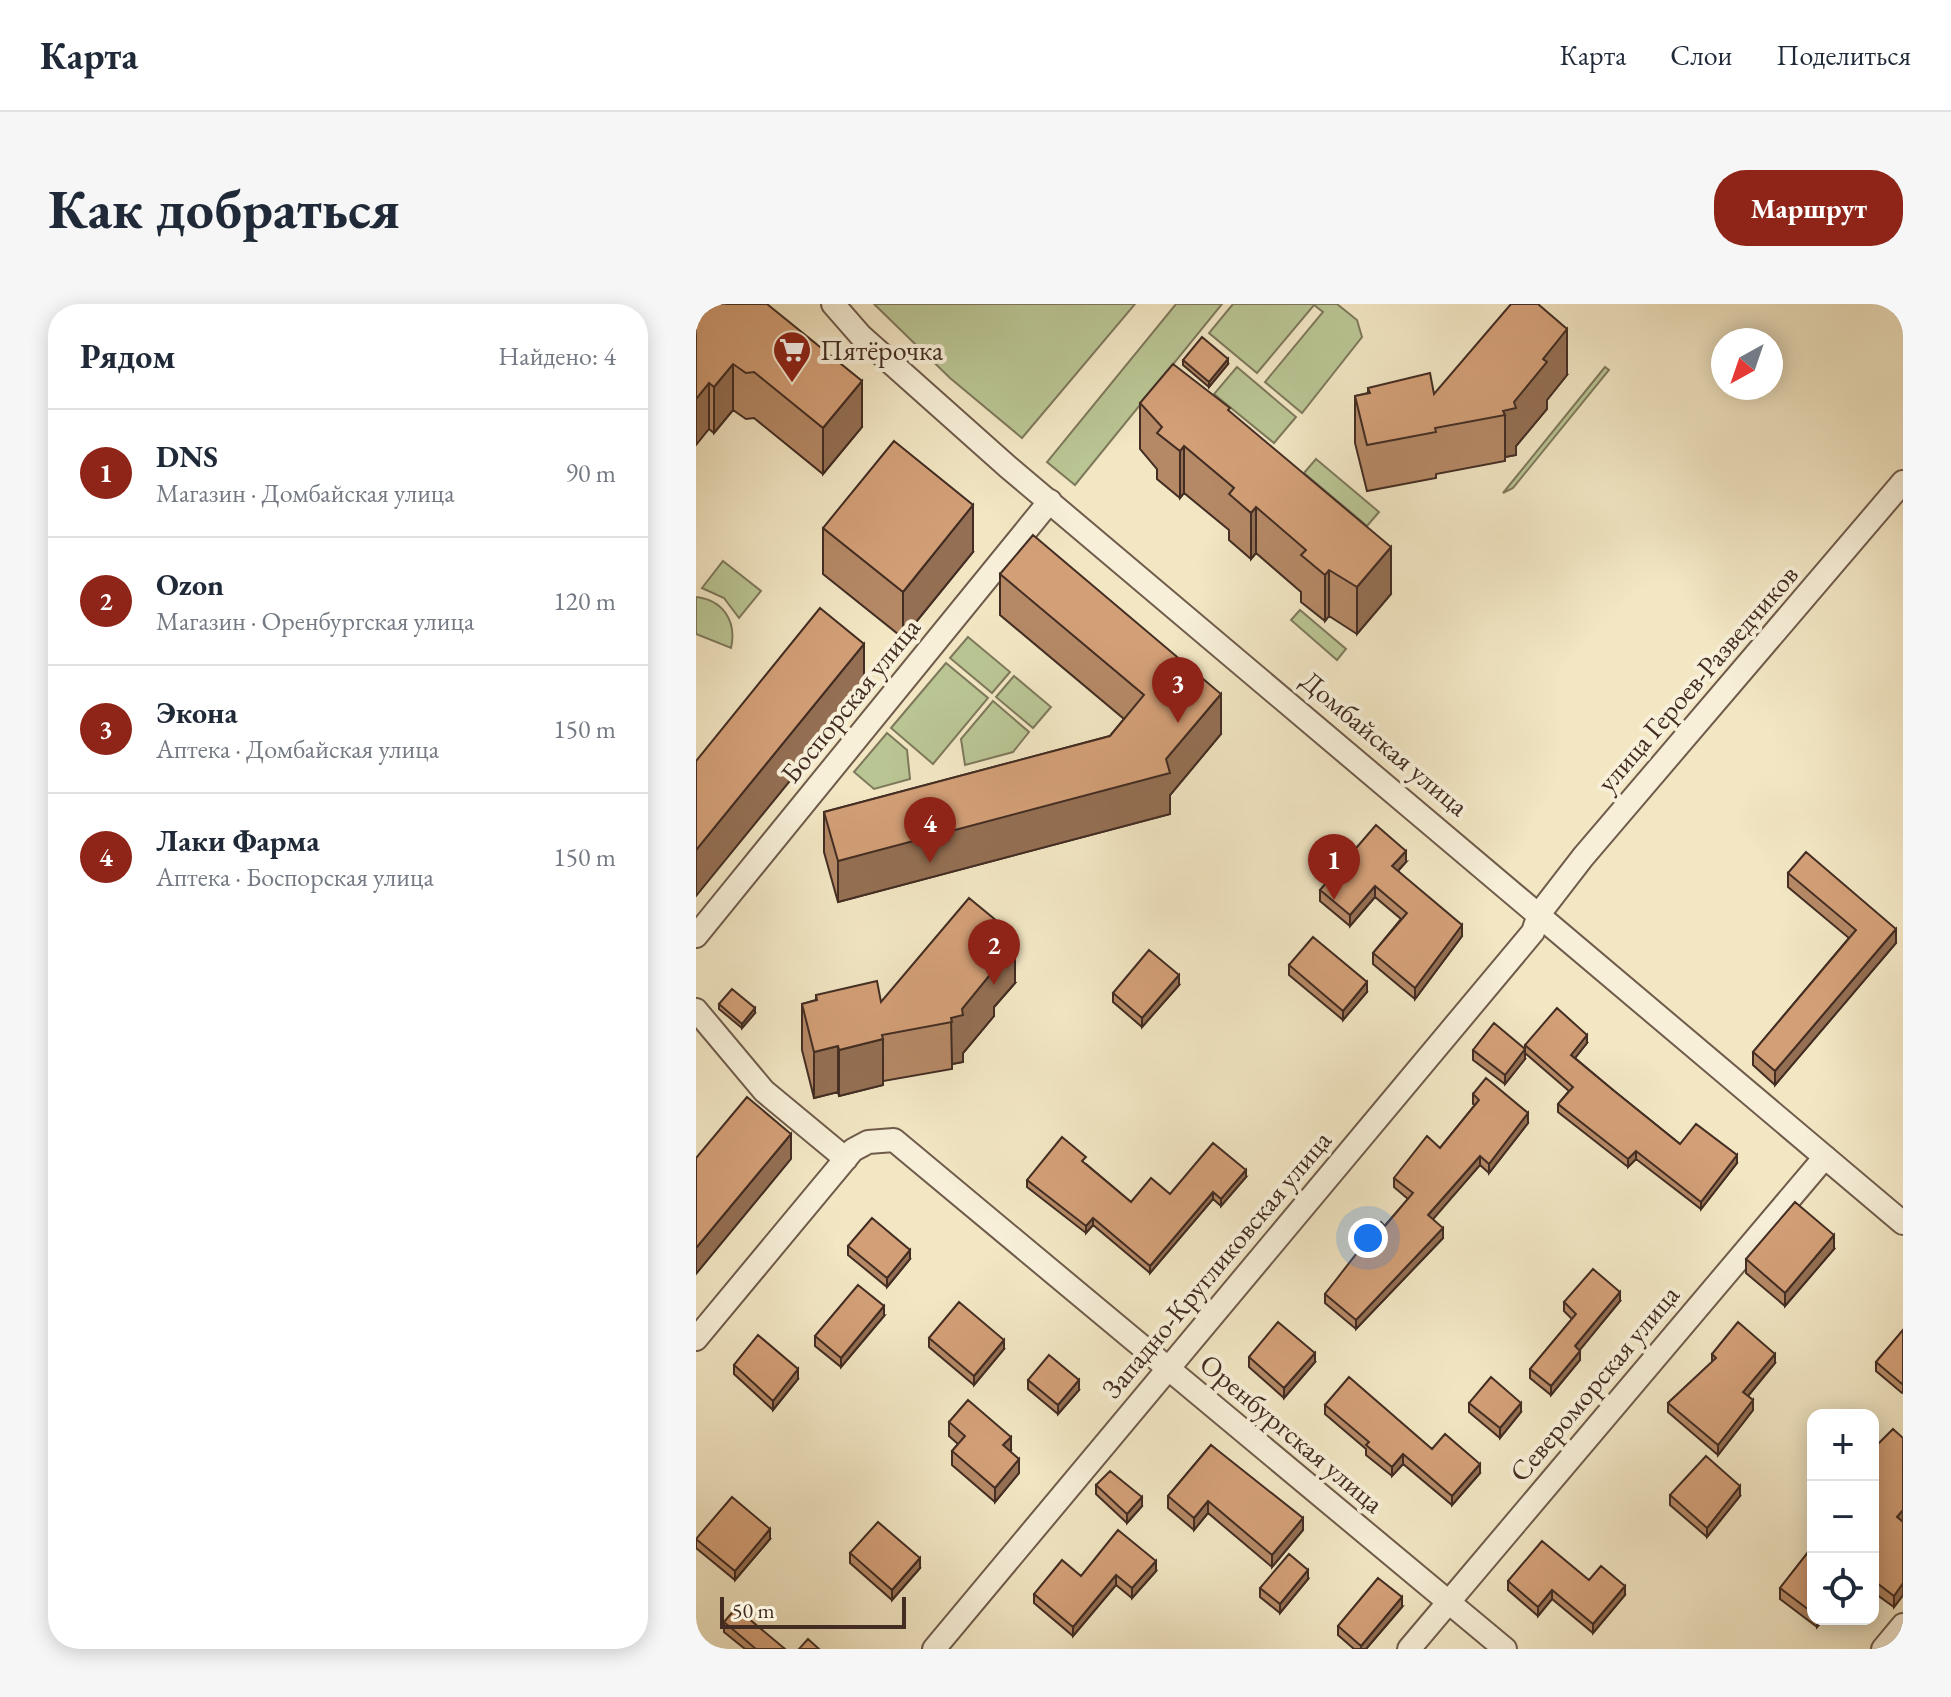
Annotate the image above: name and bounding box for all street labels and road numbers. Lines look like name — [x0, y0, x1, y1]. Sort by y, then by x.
street label: улица Героев-Разведчиков — [1588, 557, 1806, 799]
street label: Боспорская улица — [772, 609, 928, 790]
street label: Домбайская улица — [1294, 662, 1477, 824]
street label: Западно-Кругликовская улица — [1093, 1122, 1339, 1405]
street label: Североморская улица — [1501, 1276, 1687, 1489]
street label: Оренбургская улица — [1193, 1346, 1392, 1521]

